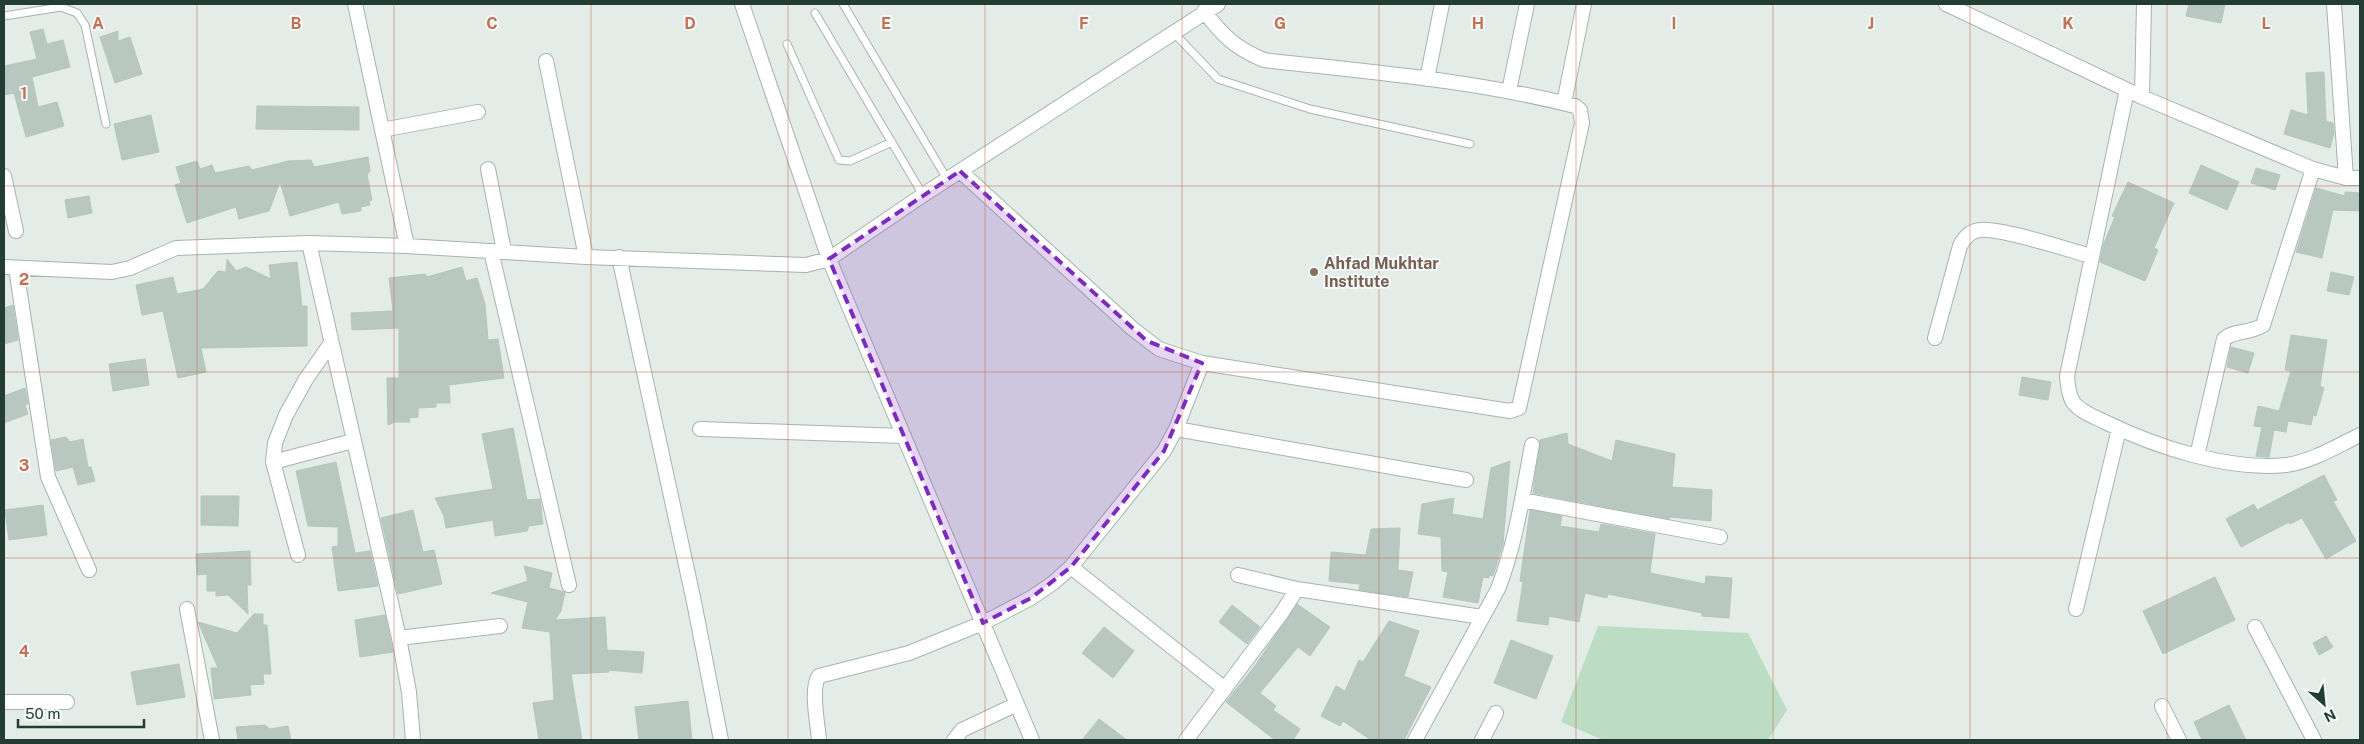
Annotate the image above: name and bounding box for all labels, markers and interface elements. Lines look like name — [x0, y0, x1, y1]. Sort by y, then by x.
text: A — [92, 14, 104, 33]
text: B — [291, 14, 302, 33]
text: C — [486, 14, 498, 33]
text: D — [684, 14, 696, 33]
text: E — [881, 14, 891, 33]
text: F — [1079, 14, 1089, 33]
text: G — [1274, 14, 1286, 33]
text: H — [1472, 14, 1484, 33]
text: I — [1672, 14, 1676, 33]
text: J — [1868, 14, 1874, 33]
text: K — [2062, 14, 2074, 33]
text: L — [2261, 14, 2271, 33]
text: 1 — [21, 84, 27, 103]
place label: Ahfad Mukhtar Institute — [1324, 254, 1439, 291]
marker: Ahfad Mukhtar Institute — [1308, 266, 1320, 278]
text: 2 — [19, 270, 29, 289]
text: 3 — [19, 456, 29, 475]
text: 4 — [19, 642, 30, 661]
north arrow — [2299, 679, 2349, 729]
scale bar — [18, 696, 144, 728]
text: 50 m — [25, 705, 60, 722]
text: N — [2321, 706, 2338, 725]

